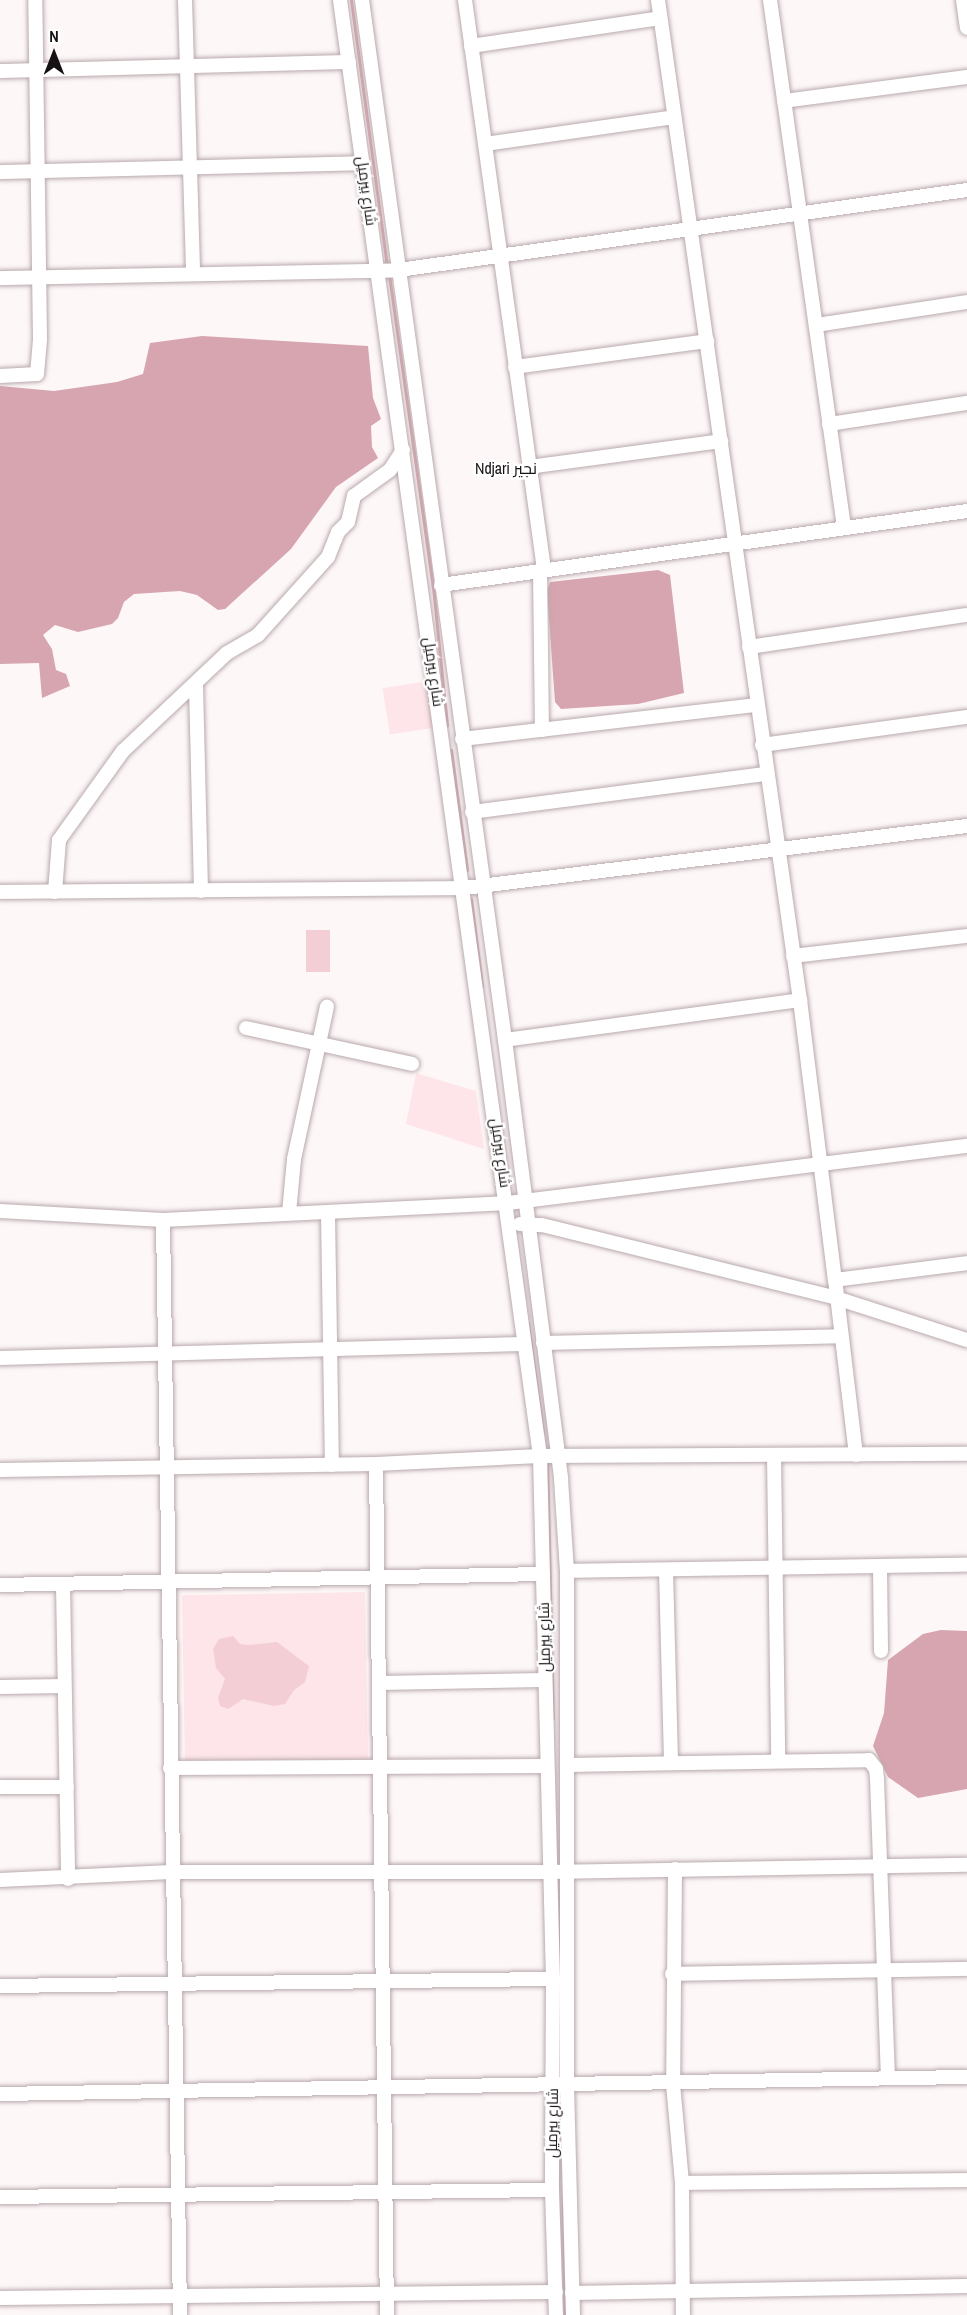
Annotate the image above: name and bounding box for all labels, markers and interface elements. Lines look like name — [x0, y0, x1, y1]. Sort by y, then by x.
north arrow — [24, 24, 84, 84]
text: N — [49, 25, 59, 47]
street label: شارع بيرميل — [353, 155, 381, 227]
district label: Ndjari نجير — [475, 458, 537, 478]
street label: شارع بيرميل — [420, 636, 448, 708]
street label: شارع بيرميل — [487, 1117, 515, 1189]
street label: شارع بيرميل — [534, 1602, 554, 1672]
street label: شارع بيرميل — [542, 2088, 562, 2158]

